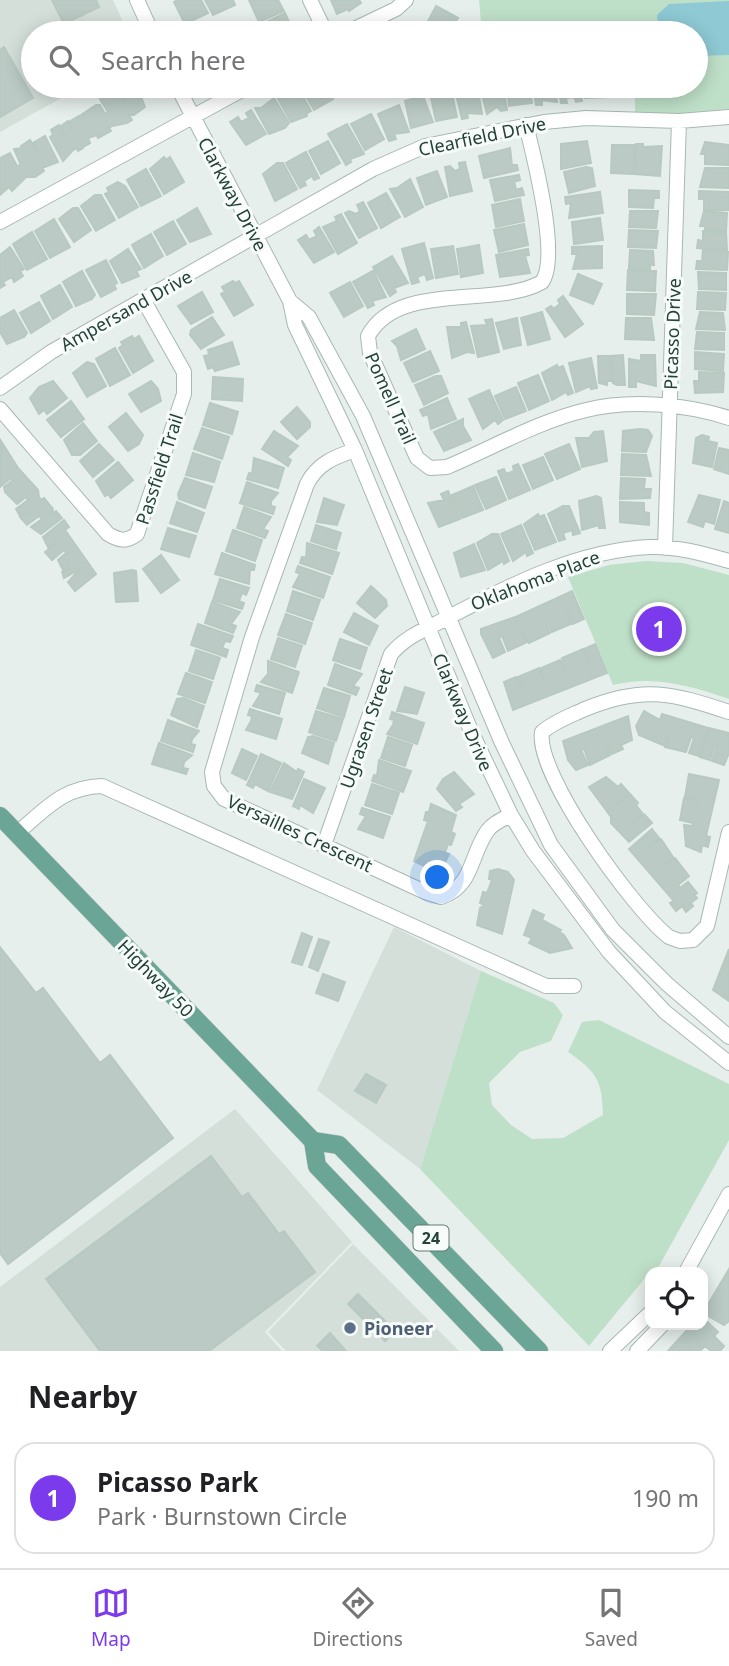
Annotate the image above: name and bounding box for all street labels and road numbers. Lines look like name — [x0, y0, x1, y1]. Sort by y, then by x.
street label: Clearfield Drive — [416, 111, 548, 161]
street label: Clarkway Drive — [193, 133, 273, 255]
street label: Ampersand Drive — [56, 264, 196, 356]
street label: Picasso Drive — [658, 278, 686, 390]
street label: Pomell Trail — [360, 348, 422, 448]
street label: Passfield Trail — [130, 411, 188, 527]
street label: Oklahoma Place — [467, 544, 603, 616]
street label: Clarkway Drive — [427, 649, 499, 775]
street label: Ugrasen Street — [334, 664, 398, 792]
street label: Versailles Crescent — [223, 789, 377, 877]
street label: Highway 50 — [113, 934, 199, 1022]
road number: 24 — [414, 1226, 448, 1250]

